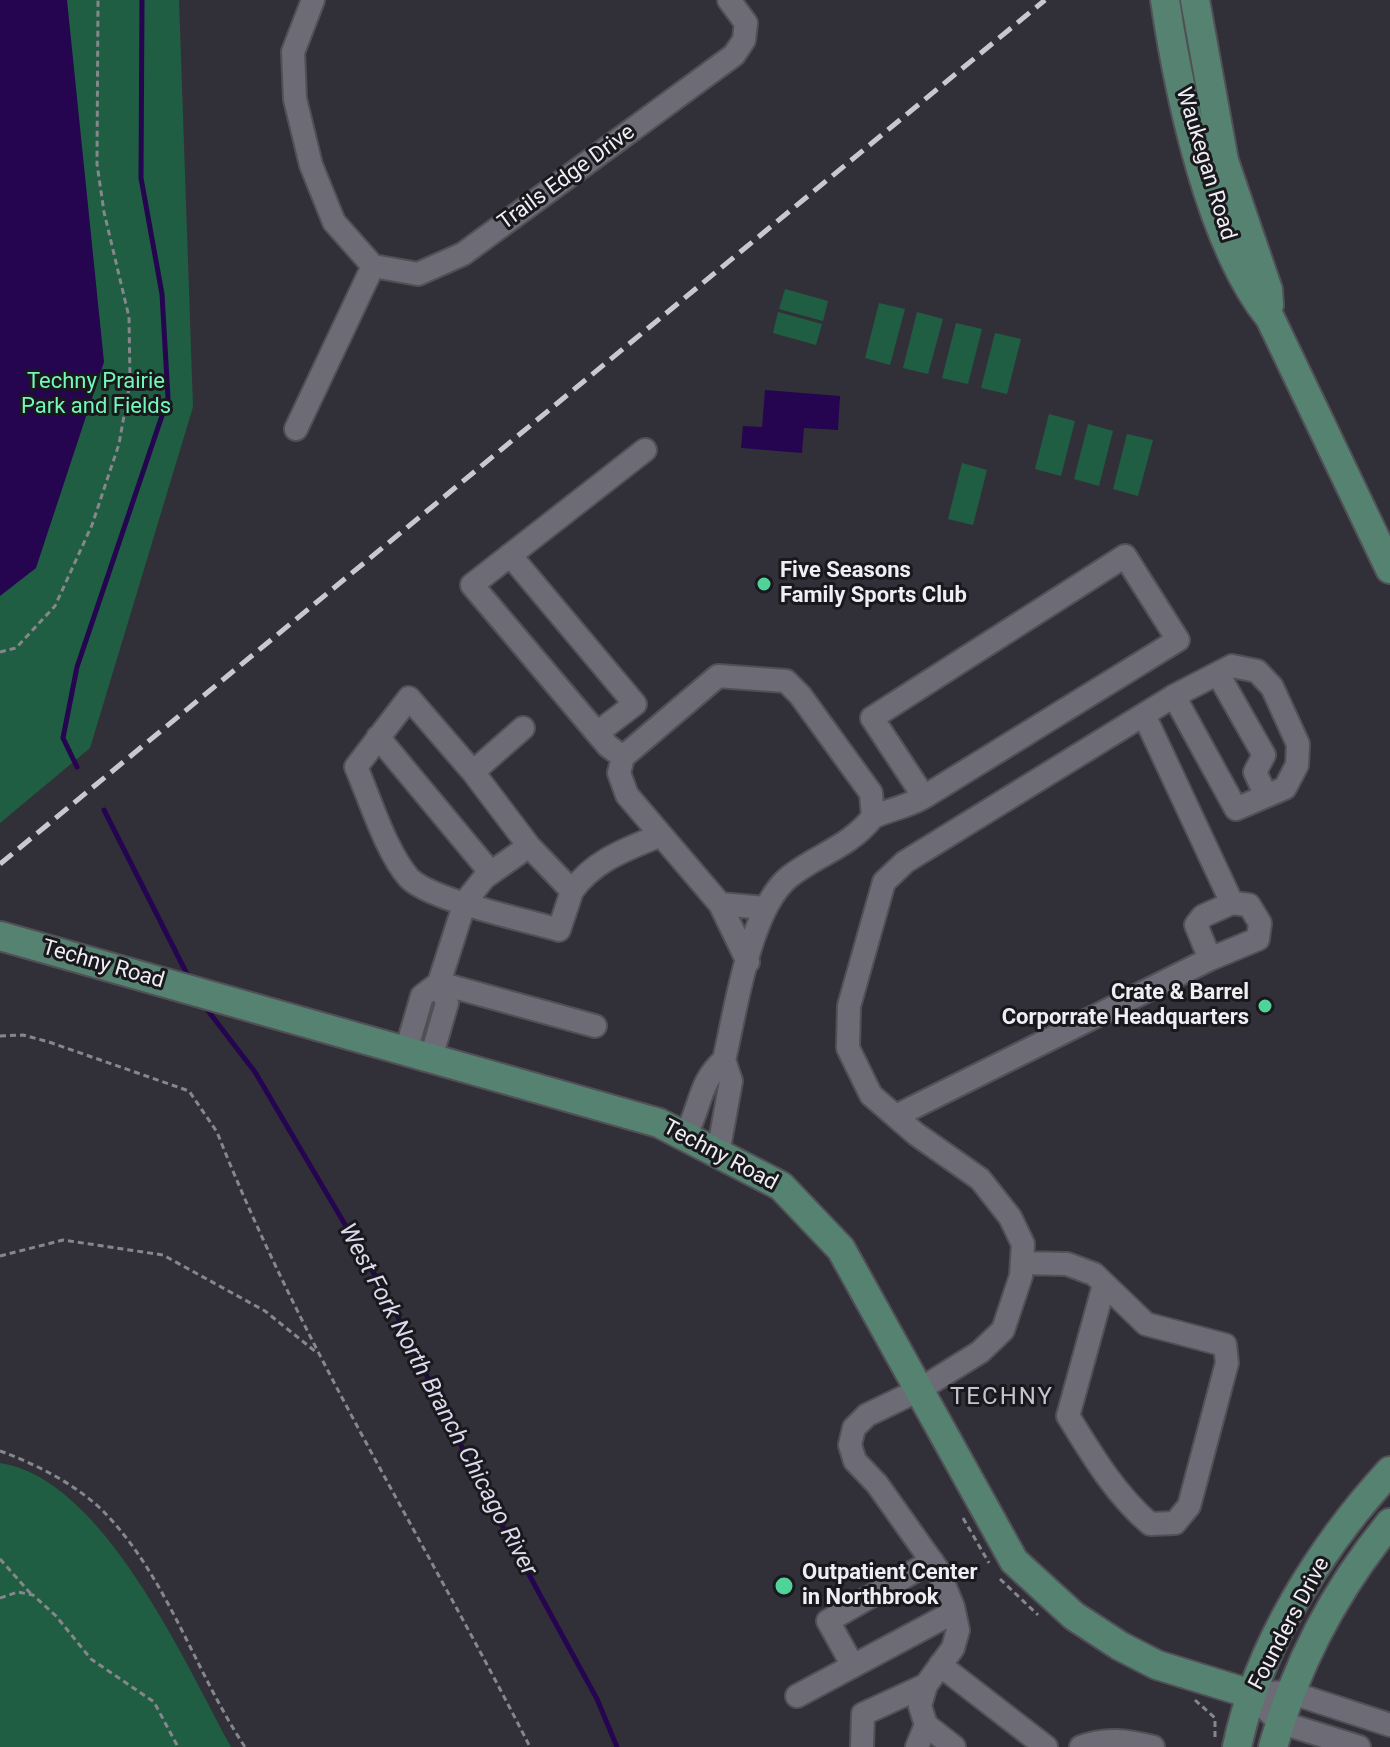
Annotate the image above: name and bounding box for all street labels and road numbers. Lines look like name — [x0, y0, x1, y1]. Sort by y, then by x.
street label: Waukegan Road — [1169, 84, 1241, 244]
street label: Trails Edge Drive — [494, 120, 640, 236]
street label: Techny Road — [39, 935, 167, 995]
street label: Techny Road — [658, 1115, 782, 1197]
street label: Founders Drive — [1244, 1553, 1336, 1695]

